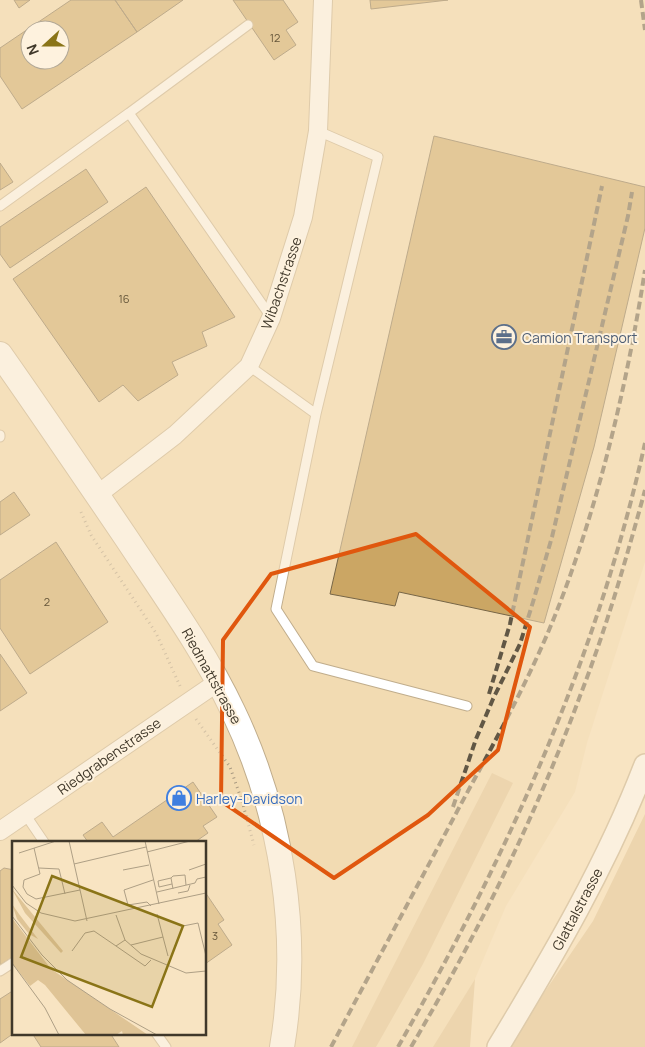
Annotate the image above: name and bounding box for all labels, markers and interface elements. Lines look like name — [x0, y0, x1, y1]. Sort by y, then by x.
north arrow — [20, 20, 70, 70]
house number: 12 — [270, 30, 280, 45]
text: N — [22, 42, 43, 58]
street label: Wibachstrasse — [256, 234, 306, 332]
house number: 16 — [118, 291, 130, 306]
office icon: Camion Transport — [491, 324, 517, 350]
place label: Camion Transport — [522, 328, 638, 347]
house number: 2 — [44, 594, 50, 609]
street label: Riedmattstrasse — [178, 625, 246, 727]
street label: Riedgrabenstrasse — [53, 713, 165, 799]
shop icon: Harley-Davidson — [166, 785, 192, 811]
place label: Harley-Davidson — [196, 789, 303, 808]
inset map — [12, 841, 206, 1034]
street label: Glattalstrasse — [547, 864, 607, 954]
house number: 3 — [212, 928, 218, 943]

